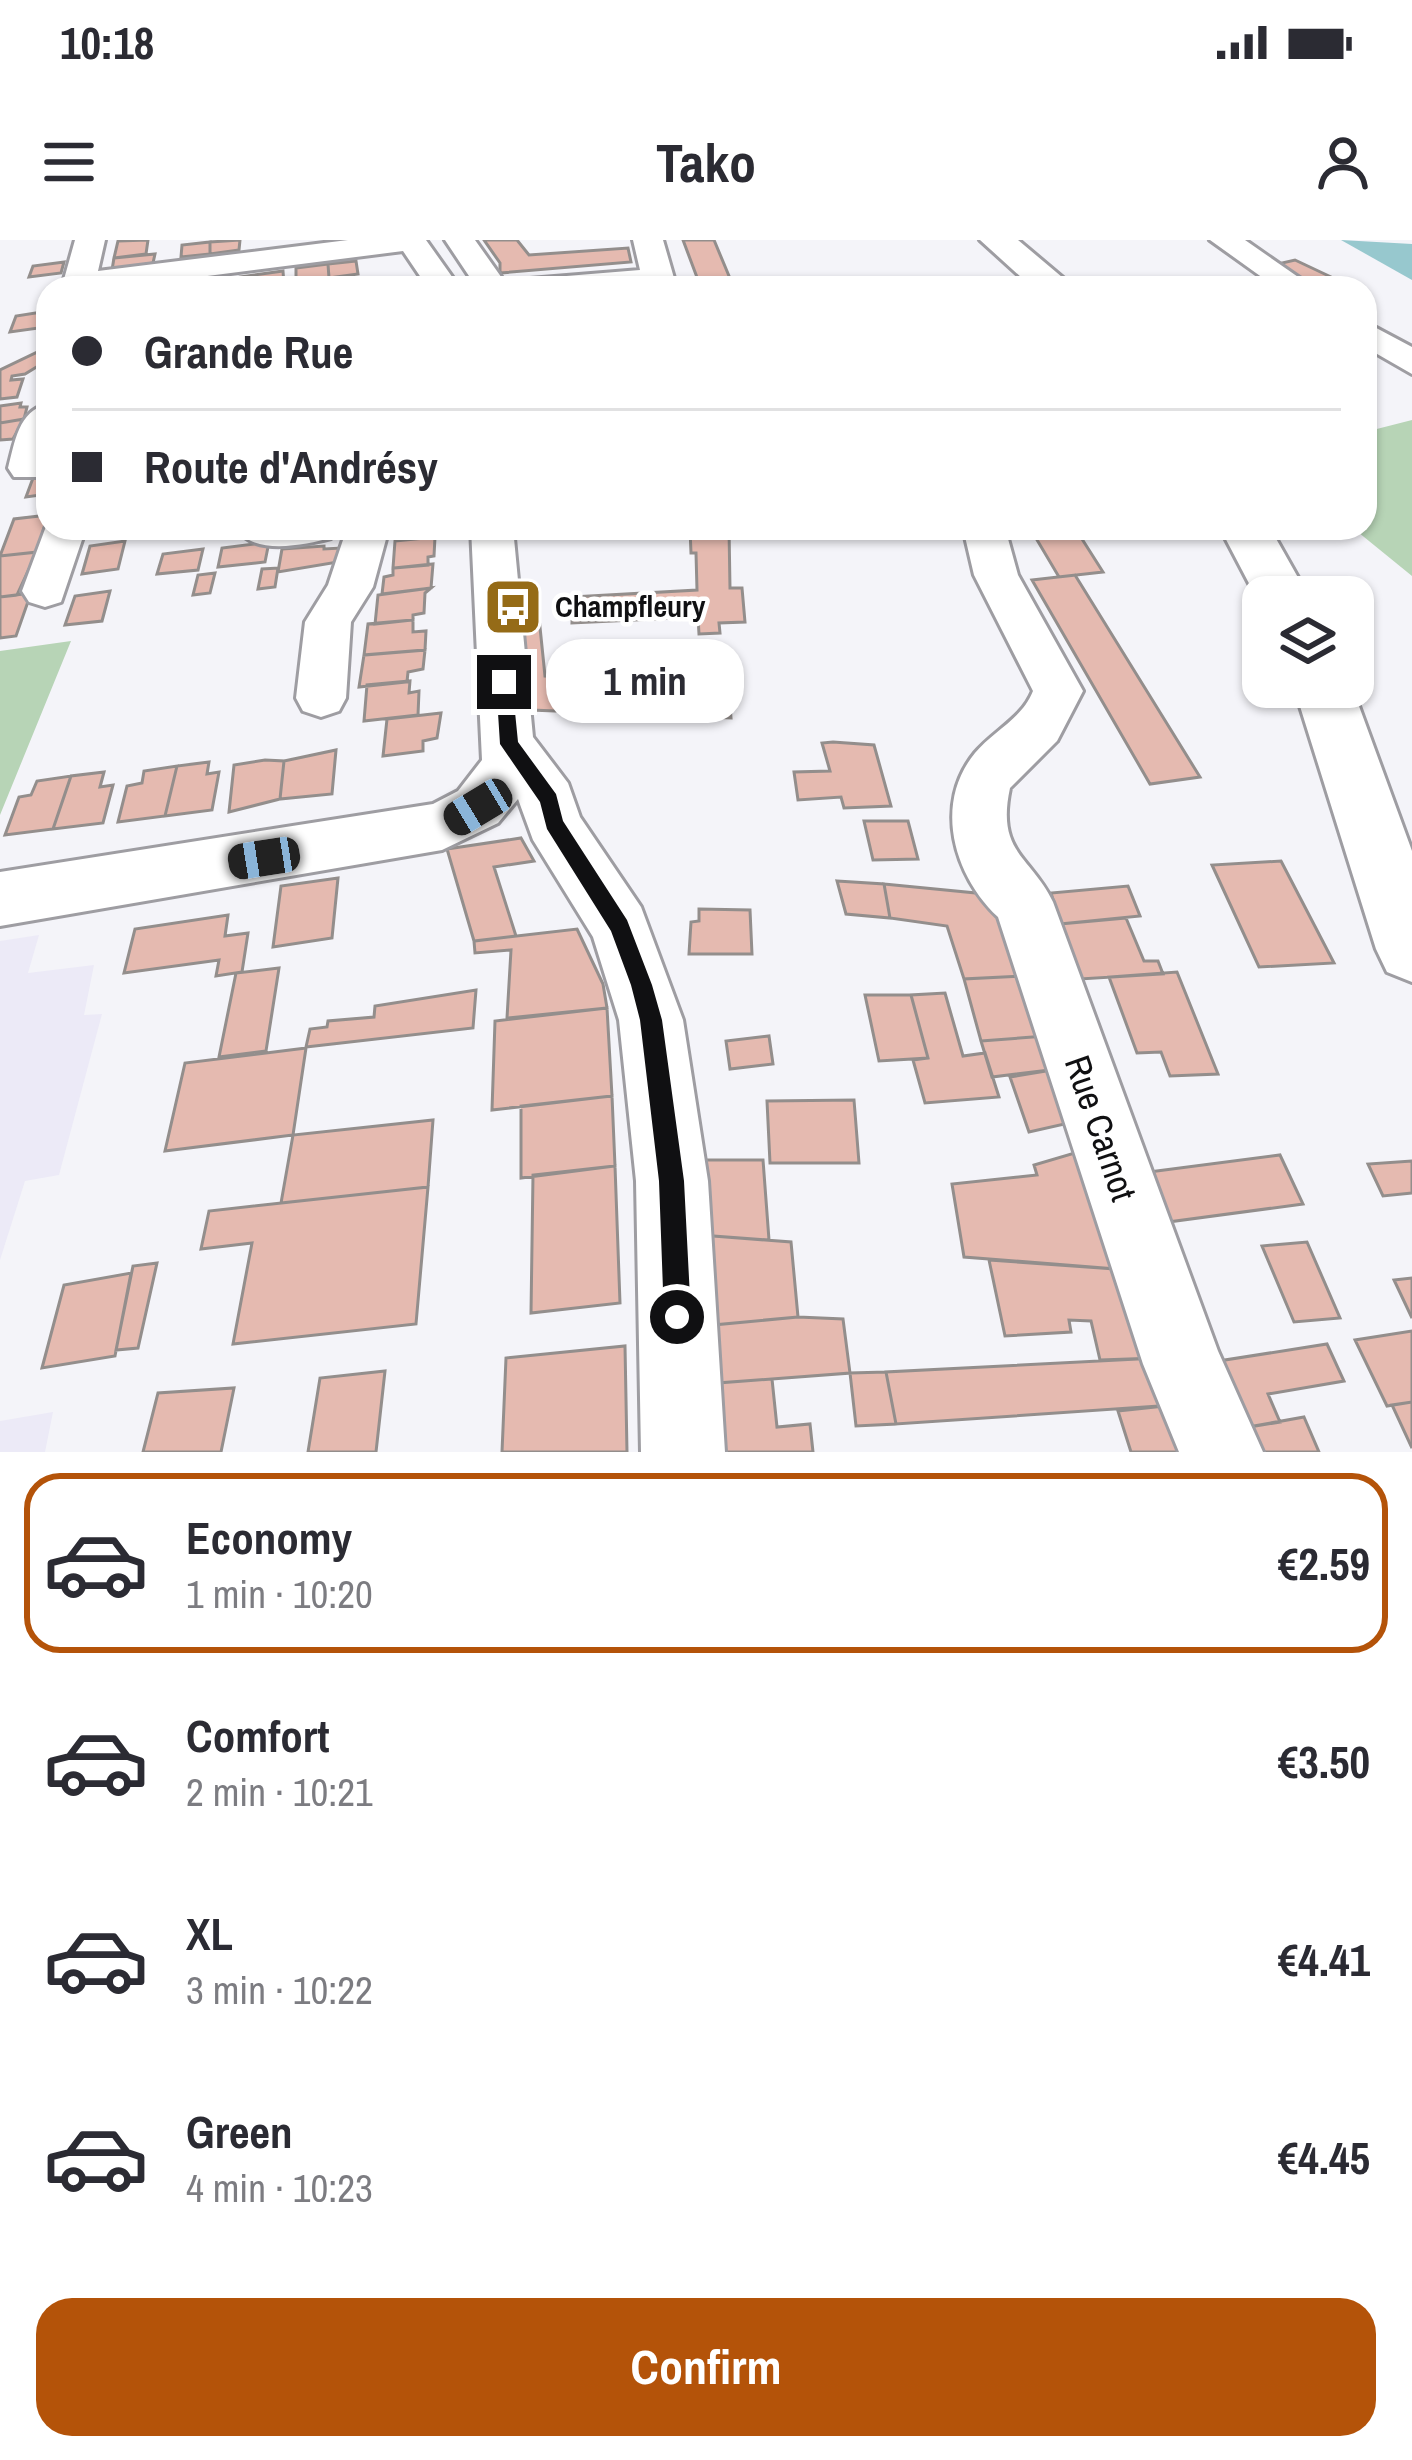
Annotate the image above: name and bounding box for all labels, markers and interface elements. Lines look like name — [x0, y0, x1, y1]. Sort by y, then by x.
text: 10:18 — [60, 12, 154, 73]
text: Tako — [656, 126, 756, 199]
icon: menu — [36, 129, 102, 195]
icon: person — [1310, 129, 1376, 195]
text: Grande Rue — [144, 321, 353, 382]
text: Route d'Andrésy — [144, 436, 438, 497]
bus stop icon: Champfleury — [482, 576, 544, 638]
map controls — [1242, 576, 1374, 708]
button: layers — [1242, 576, 1374, 708]
place label: Champfleury — [555, 586, 706, 626]
callout: 1 min — [546, 640, 744, 724]
route end — [477, 655, 531, 709]
text: 1 min — [603, 655, 687, 707]
car — [438, 773, 518, 841]
car — [226, 835, 302, 881]
street label: Rue Carnot — [1054, 1049, 1148, 1207]
route start — [650, 1290, 704, 1344]
text: Economy — [186, 1507, 352, 1568]
icon: car — [42, 1509, 150, 1617]
text: €2.59 — [1278, 1533, 1370, 1594]
text: 1 min · 10:20 — [186, 1568, 373, 1620]
text: Comfort — [186, 1705, 329, 1766]
icon: car — [42, 1707, 150, 1815]
text: €3.50 — [1278, 1731, 1370, 1792]
text: 2 min · 10:21 — [186, 1766, 373, 1818]
text: XL — [186, 1903, 233, 1964]
icon: car — [42, 1905, 150, 2013]
text: €4.41 — [1278, 1929, 1370, 1990]
text: 3 min · 10:22 — [186, 1964, 373, 2016]
text: Green — [186, 2101, 293, 2162]
icon: car — [42, 2103, 150, 2211]
text: €4.45 — [1278, 2127, 1370, 2188]
text: 4 min · 10:23 — [186, 2162, 373, 2214]
button: Confirm — [36, 2298, 1376, 2436]

